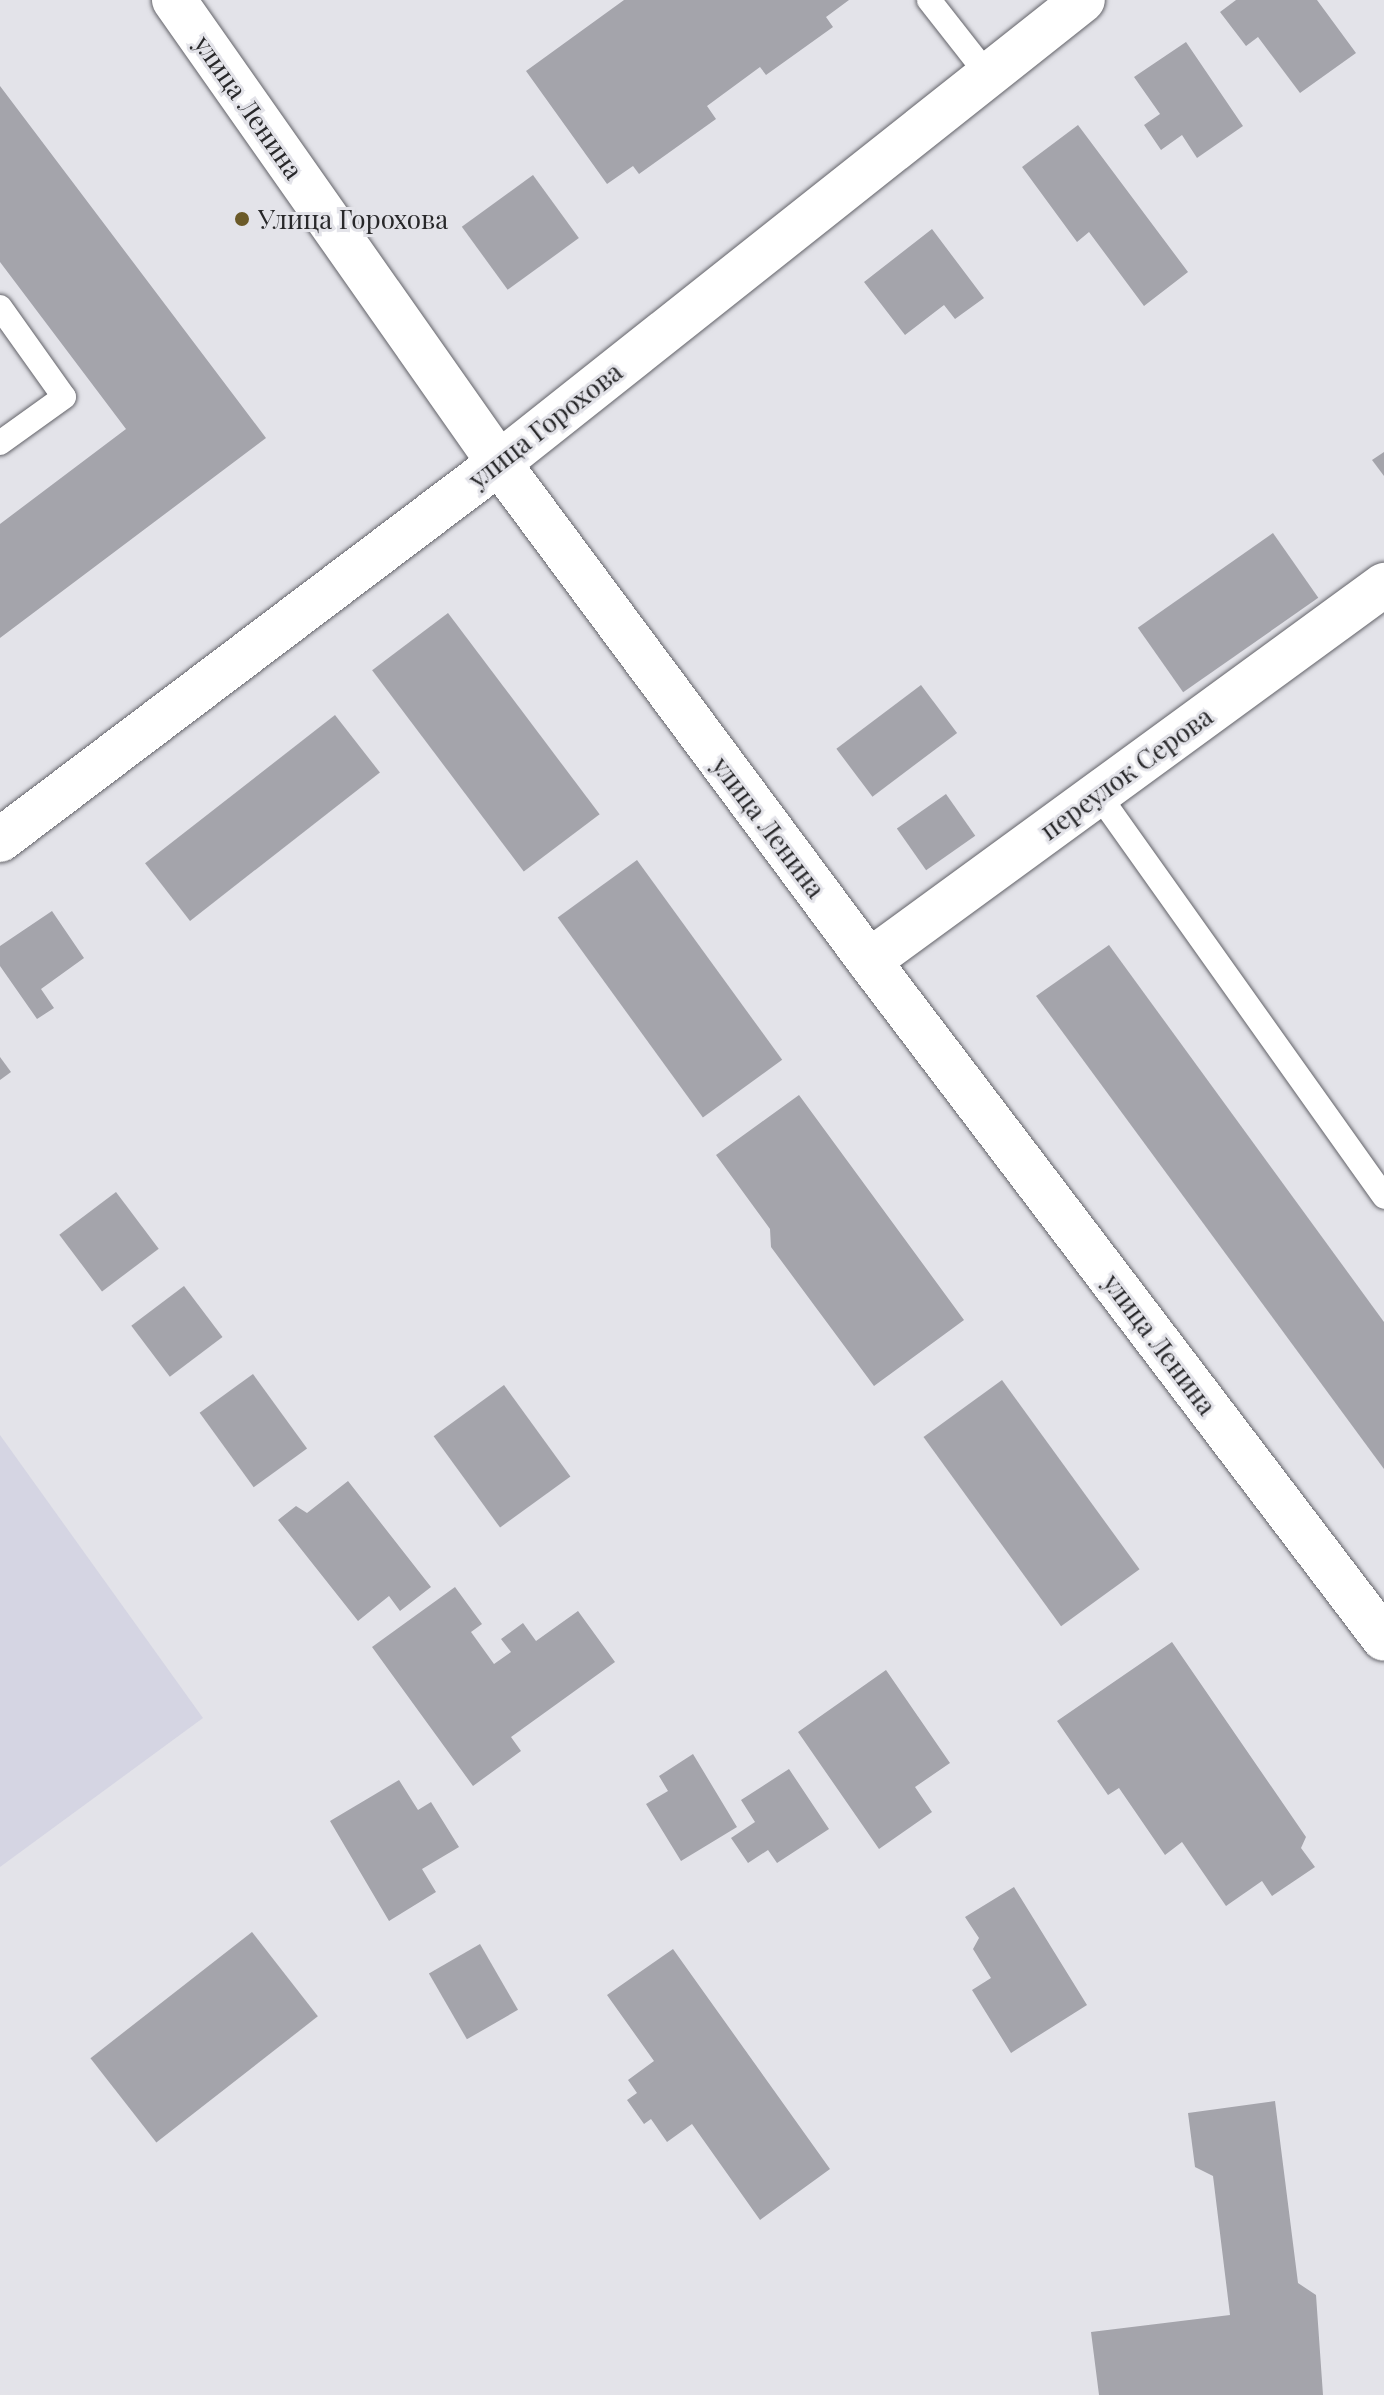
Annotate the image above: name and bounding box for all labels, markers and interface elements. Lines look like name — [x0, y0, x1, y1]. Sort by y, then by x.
street label: улица Ленина — [188, 29, 310, 185]
place label: Улица Горохова — [258, 203, 448, 235]
marker: Улица Горохова — [233, 210, 251, 228]
street label: улица Горохова — [462, 355, 628, 495]
street label: переулок Серова — [1034, 700, 1218, 846]
street label: улица Ленина — [706, 750, 832, 904]
street label: улица Ленина — [1097, 1267, 1223, 1421]

